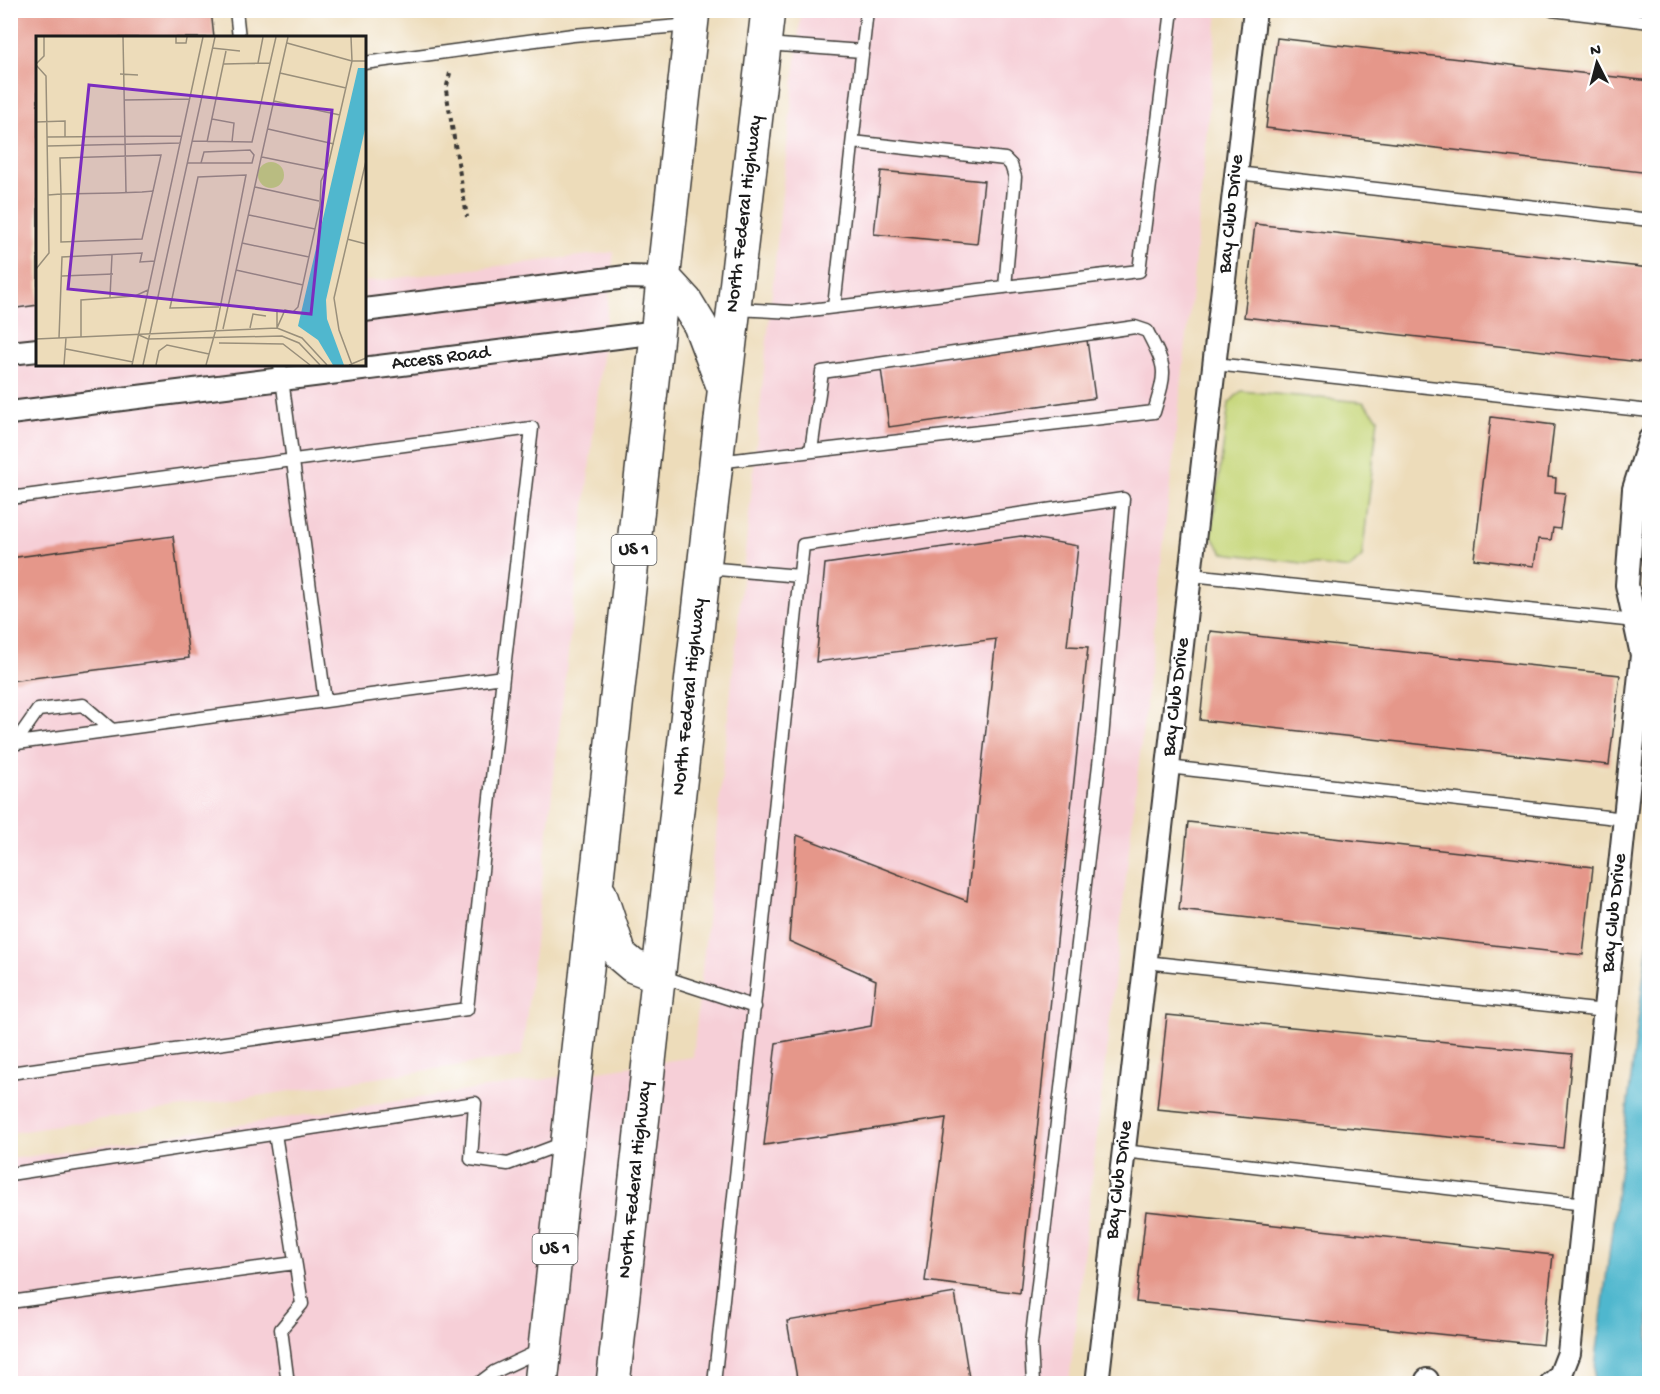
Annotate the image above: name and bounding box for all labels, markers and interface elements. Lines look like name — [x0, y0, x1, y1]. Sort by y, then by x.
north arrow — [1567, 33, 1627, 93]
inset map — [36, 36, 366, 366]
text: N — [1590, 42, 1603, 62]
street label: North Federal Highway — [721, 114, 769, 314]
street label: Bay Club Drive — [1214, 153, 1250, 276]
street label: Access Road — [391, 341, 494, 376]
road number: US 1 — [612, 535, 656, 565]
street label: North Federal Highway — [668, 597, 712, 797]
street label: Bay Club Drive — [1158, 636, 1196, 759]
street label: Bay Club Drive — [1597, 852, 1633, 975]
street label: North Federal Highway — [614, 1080, 658, 1280]
street label: Bay Club Drive — [1101, 1119, 1139, 1242]
road number: US 1 — [532, 1234, 578, 1264]

